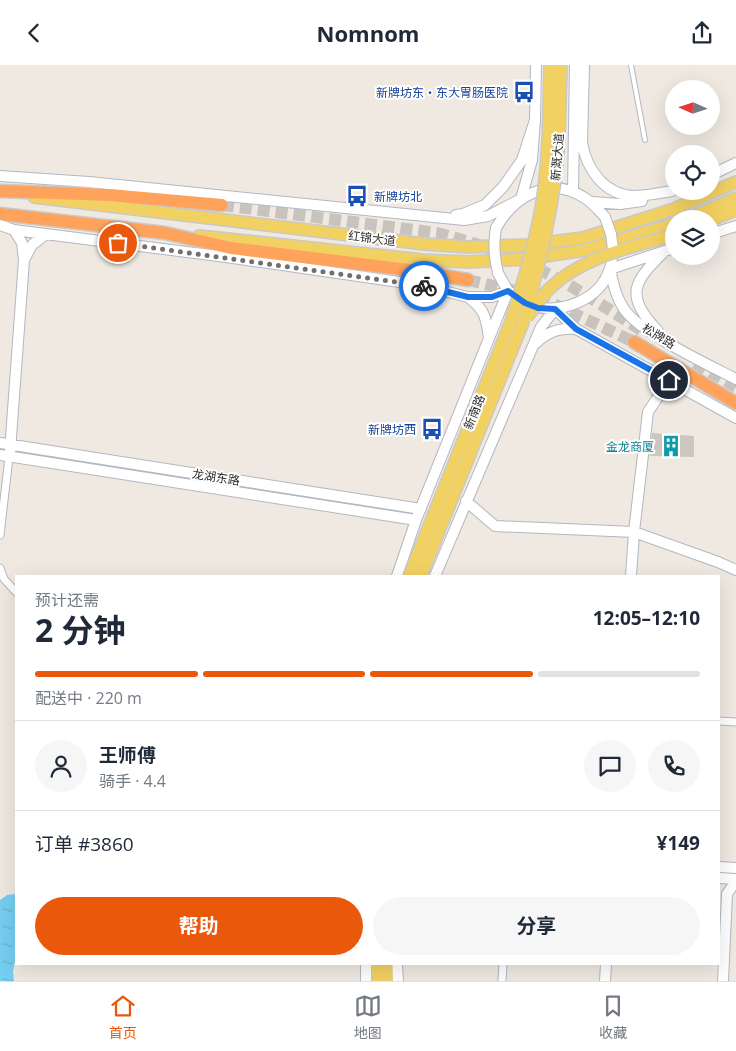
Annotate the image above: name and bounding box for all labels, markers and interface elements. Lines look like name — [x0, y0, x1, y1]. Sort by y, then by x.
text: Nomnom — [317, 18, 419, 48]
icon: back — [20, 19, 48, 47]
icon: share — [688, 19, 716, 47]
bus stop icon: 新牌坊东‧东大胃肠医院 — [511, 79, 537, 105]
north arrow — [665, 80, 720, 135]
map controls — [665, 80, 720, 265]
place label: 新牌坊东‧东大胃肠医院 — [376, 84, 508, 101]
street label: 新溉大道 — [546, 132, 568, 182]
button: locate — [665, 145, 720, 200]
bus stop icon: 新牌坊北 — [344, 183, 370, 209]
place label: 新牌坊北 — [374, 188, 422, 205]
button: layers — [665, 210, 720, 265]
pin — [97, 222, 139, 264]
street label: 红锦大道 — [347, 227, 397, 249]
icon: bag — [104, 229, 132, 257]
courier — [399, 261, 449, 311]
icon: bike — [410, 272, 438, 300]
street label: 松牌路 — [639, 319, 679, 353]
pin — [648, 359, 690, 401]
icon: home — [655, 366, 683, 394]
street label: 新南路 — [459, 392, 489, 432]
bus stop icon: 新牌坊西 — [419, 416, 445, 442]
place label: 新牌坊西 — [368, 421, 416, 438]
building icon: 金龙商厦 — [658, 433, 684, 459]
place label: 金龙商厦 — [606, 438, 654, 455]
street label: 龙湖东路 — [191, 465, 241, 489]
text: 预计还需 — [35, 589, 99, 611]
text: 12:05–12:10 — [593, 605, 700, 631]
text: 2 分钟 — [35, 608, 126, 651]
text: 配送中 · 220 m — [35, 687, 142, 709]
button: person — [35, 740, 87, 792]
button: chat — [584, 740, 636, 792]
button: phone — [648, 740, 700, 792]
text: 王师傅 — [99, 742, 156, 768]
text: 骑手 · 4.4 — [99, 770, 166, 792]
text: ¥149 — [657, 830, 700, 856]
text: 订单 #3860 — [35, 831, 134, 857]
button: 帮助 — [35, 897, 363, 955]
button: 分享 — [373, 897, 700, 955]
tab: 首页 — [109, 992, 137, 1042]
tab: 地图 — [354, 992, 382, 1042]
tab: 收藏 — [599, 992, 627, 1042]

